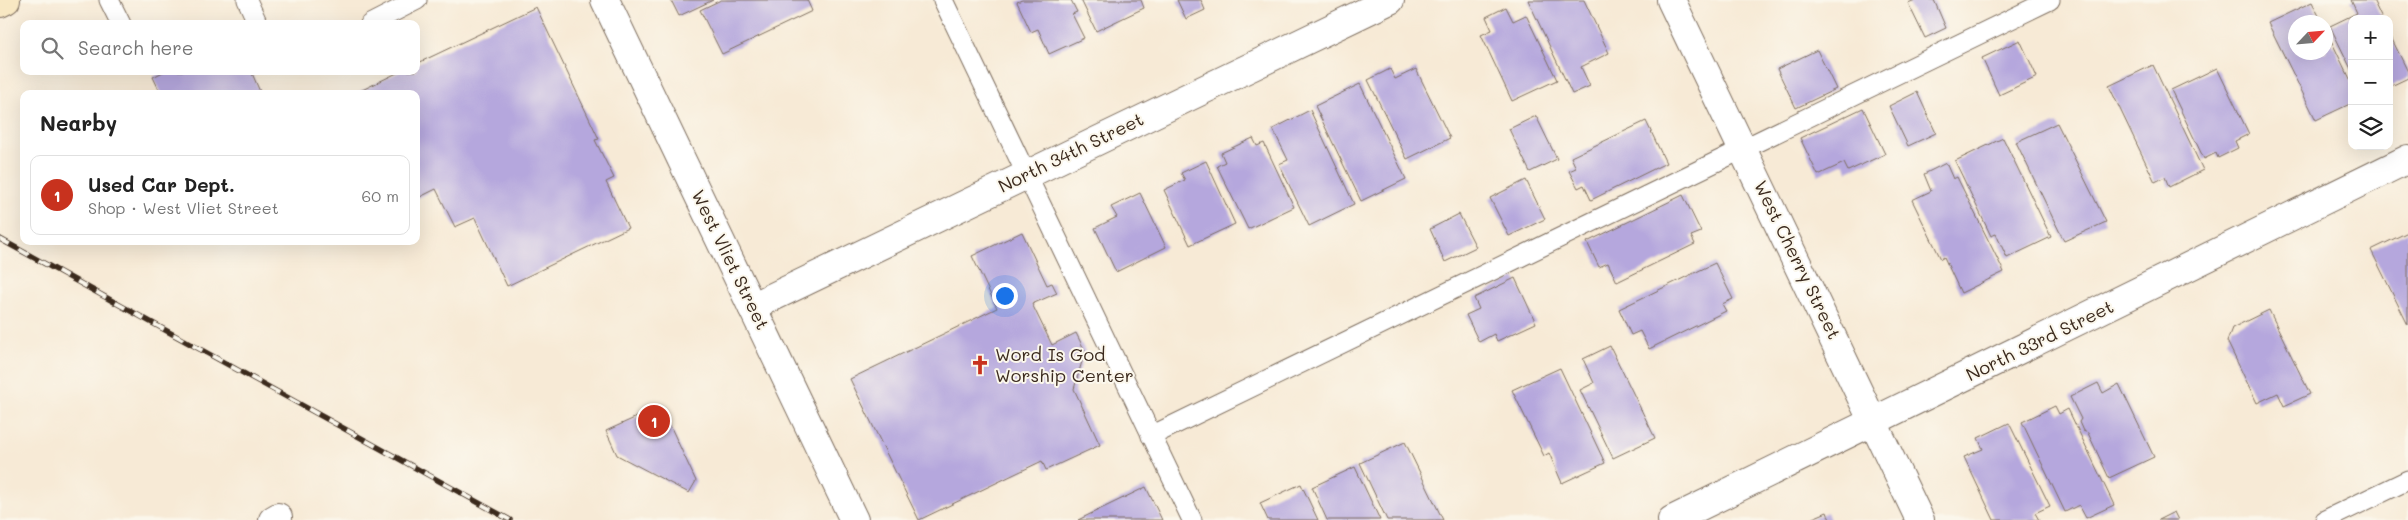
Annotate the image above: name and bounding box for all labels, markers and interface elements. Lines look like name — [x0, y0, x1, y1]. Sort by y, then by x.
north arrow — [2288, 15, 2333, 60]
map controls — [2348, 15, 2393, 150]
button: + — [2348, 15, 2393, 60]
search box — [20, 20, 420, 75]
icon: search — [38, 34, 66, 62]
text: Search here — [78, 35, 194, 60]
button: − — [2348, 60, 2393, 105]
button: layers — [2348, 105, 2393, 150]
street label: North 34th Street — [994, 106, 1147, 198]
text: Nearby — [40, 109, 117, 136]
text: Used Car Dept. — [88, 172, 235, 197]
street label: West Cherry Street — [1749, 176, 1847, 343]
text: 1 — [53, 185, 61, 206]
text: 60 m — [362, 185, 399, 206]
street label: West Vliet Street — [687, 186, 775, 334]
text: Shop · West Vliet Street — [88, 197, 279, 218]
your location — [992, 283, 1018, 309]
street label: North 33rd Street — [1962, 294, 2117, 386]
place label: Word Is God Worship Center — [995, 342, 1134, 387]
church icon: Word Is God Worship Center — [969, 354, 991, 376]
pin: 1 — [638, 402, 670, 440]

